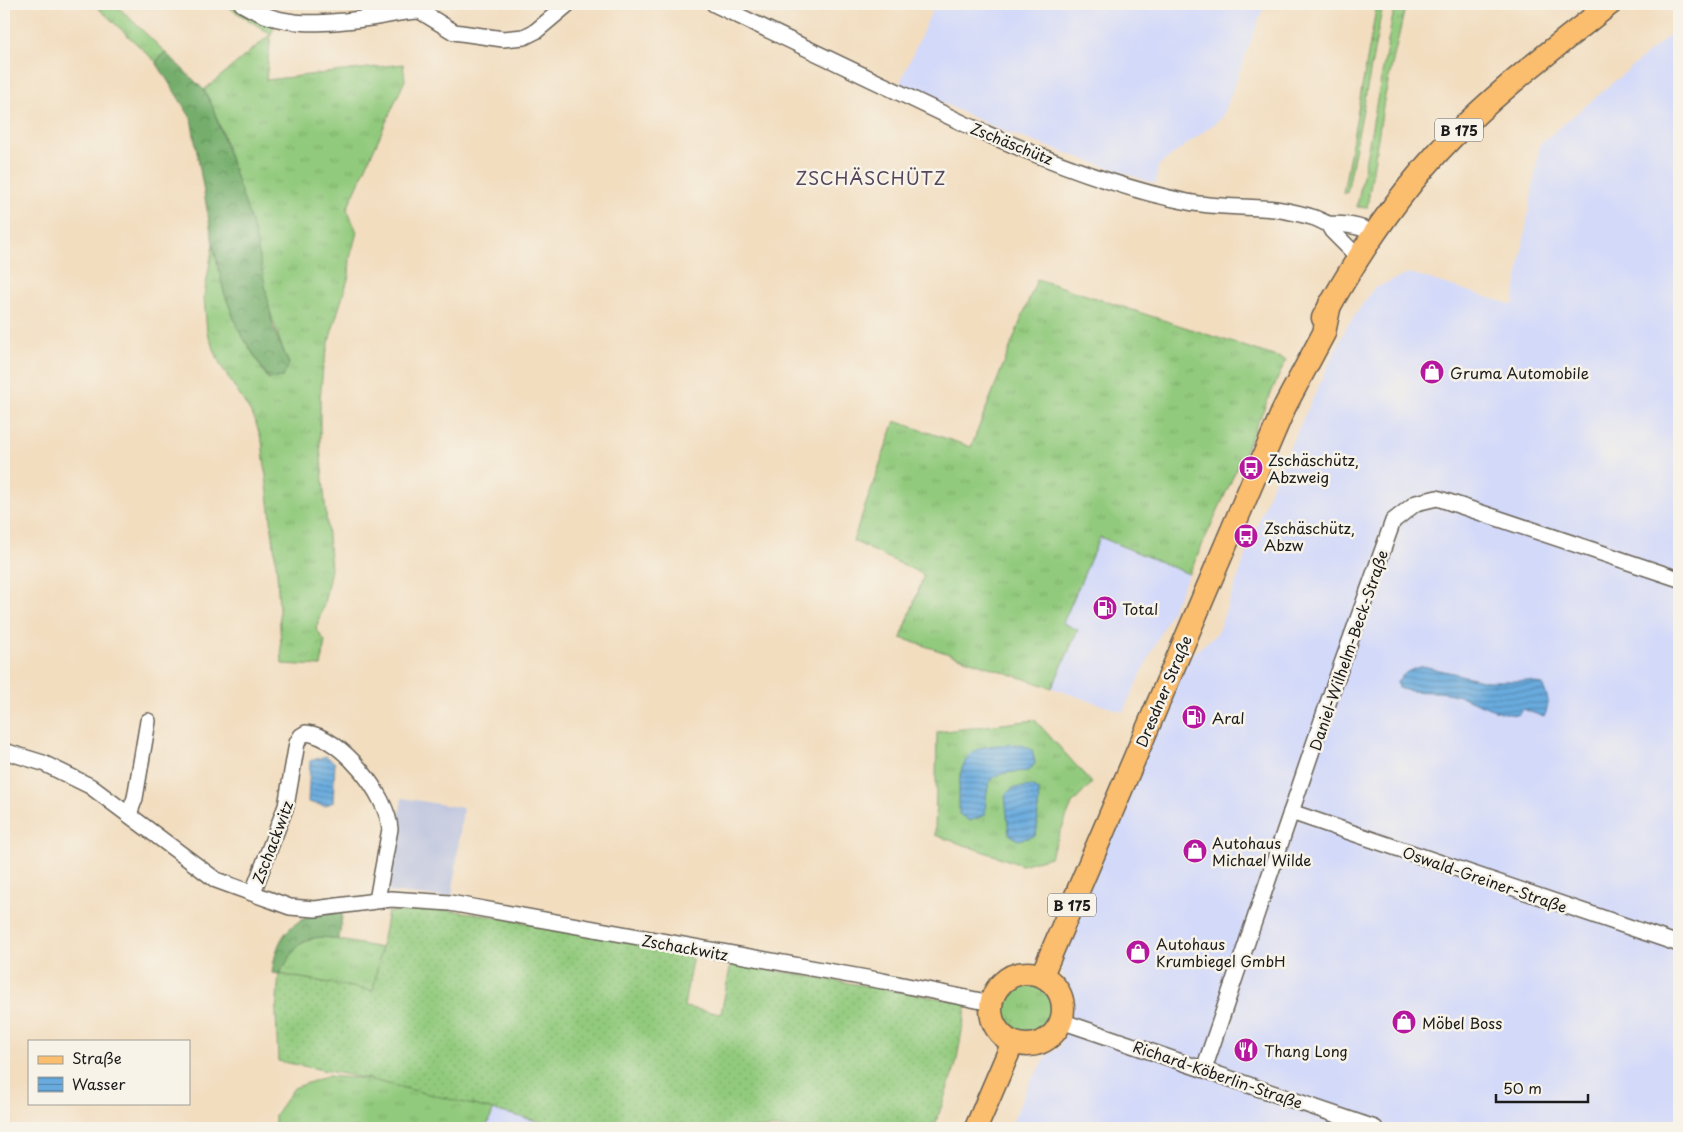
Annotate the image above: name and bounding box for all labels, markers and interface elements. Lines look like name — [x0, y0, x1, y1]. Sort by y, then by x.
street label: Zschäschütz — [967, 116, 1057, 170]
road number: B 175 — [1435, 118, 1483, 142]
district label: ZSCHÄSCHÜTZ — [795, 164, 947, 191]
shop icon: Gruma Automobile — [1419, 359, 1445, 385]
place label: Gruma Automobile — [1450, 361, 1589, 384]
place label: Zschäschütz, Abzweig — [1268, 448, 1359, 488]
bus stop icon: Zschäschütz, Abzweig — [1238, 455, 1264, 481]
place label: Zschäschütz, Abzw — [1264, 516, 1355, 556]
bus stop icon: Zschäschütz, Abzw — [1233, 523, 1259, 549]
street label: Daniel-Wilhelm-Beck-Straße — [1303, 547, 1393, 753]
fuel station icon: Total — [1092, 595, 1118, 621]
place label: Total — [1122, 597, 1158, 620]
street label: Dresdner Straße — [1129, 632, 1197, 750]
fuel station icon: Aral — [1181, 704, 1207, 730]
place label: Aral — [1212, 706, 1245, 729]
street label: Zschackwitz — [246, 797, 298, 887]
place label: Autohaus Michael Wilde — [1212, 831, 1311, 871]
shop icon: Autohaus Michael Wilde — [1182, 838, 1208, 864]
street label: Oswald-Greiner-Straße — [1400, 840, 1570, 918]
road number: B 175 — [1048, 894, 1096, 916]
street label: Zschackwitz — [640, 928, 730, 966]
place label: Autohaus Krumbiegel GmbH — [1156, 932, 1286, 972]
shop icon: Autohaus Krumbiegel GmbH — [1125, 939, 1151, 965]
shop icon: Möbel Boss — [1391, 1009, 1417, 1035]
place label: Möbel Boss — [1422, 1011, 1502, 1034]
street label: Richard-Köberlin-Straße — [1130, 1034, 1306, 1114]
restaurant icon: Thang Long — [1233, 1037, 1259, 1063]
place label: Thang Long — [1264, 1039, 1348, 1062]
legend — [28, 1040, 190, 1104]
text: Straße — [72, 1046, 122, 1069]
text: Wasser — [72, 1072, 125, 1095]
scale bar — [1496, 1072, 1588, 1104]
text: 50 m — [1503, 1076, 1542, 1099]

